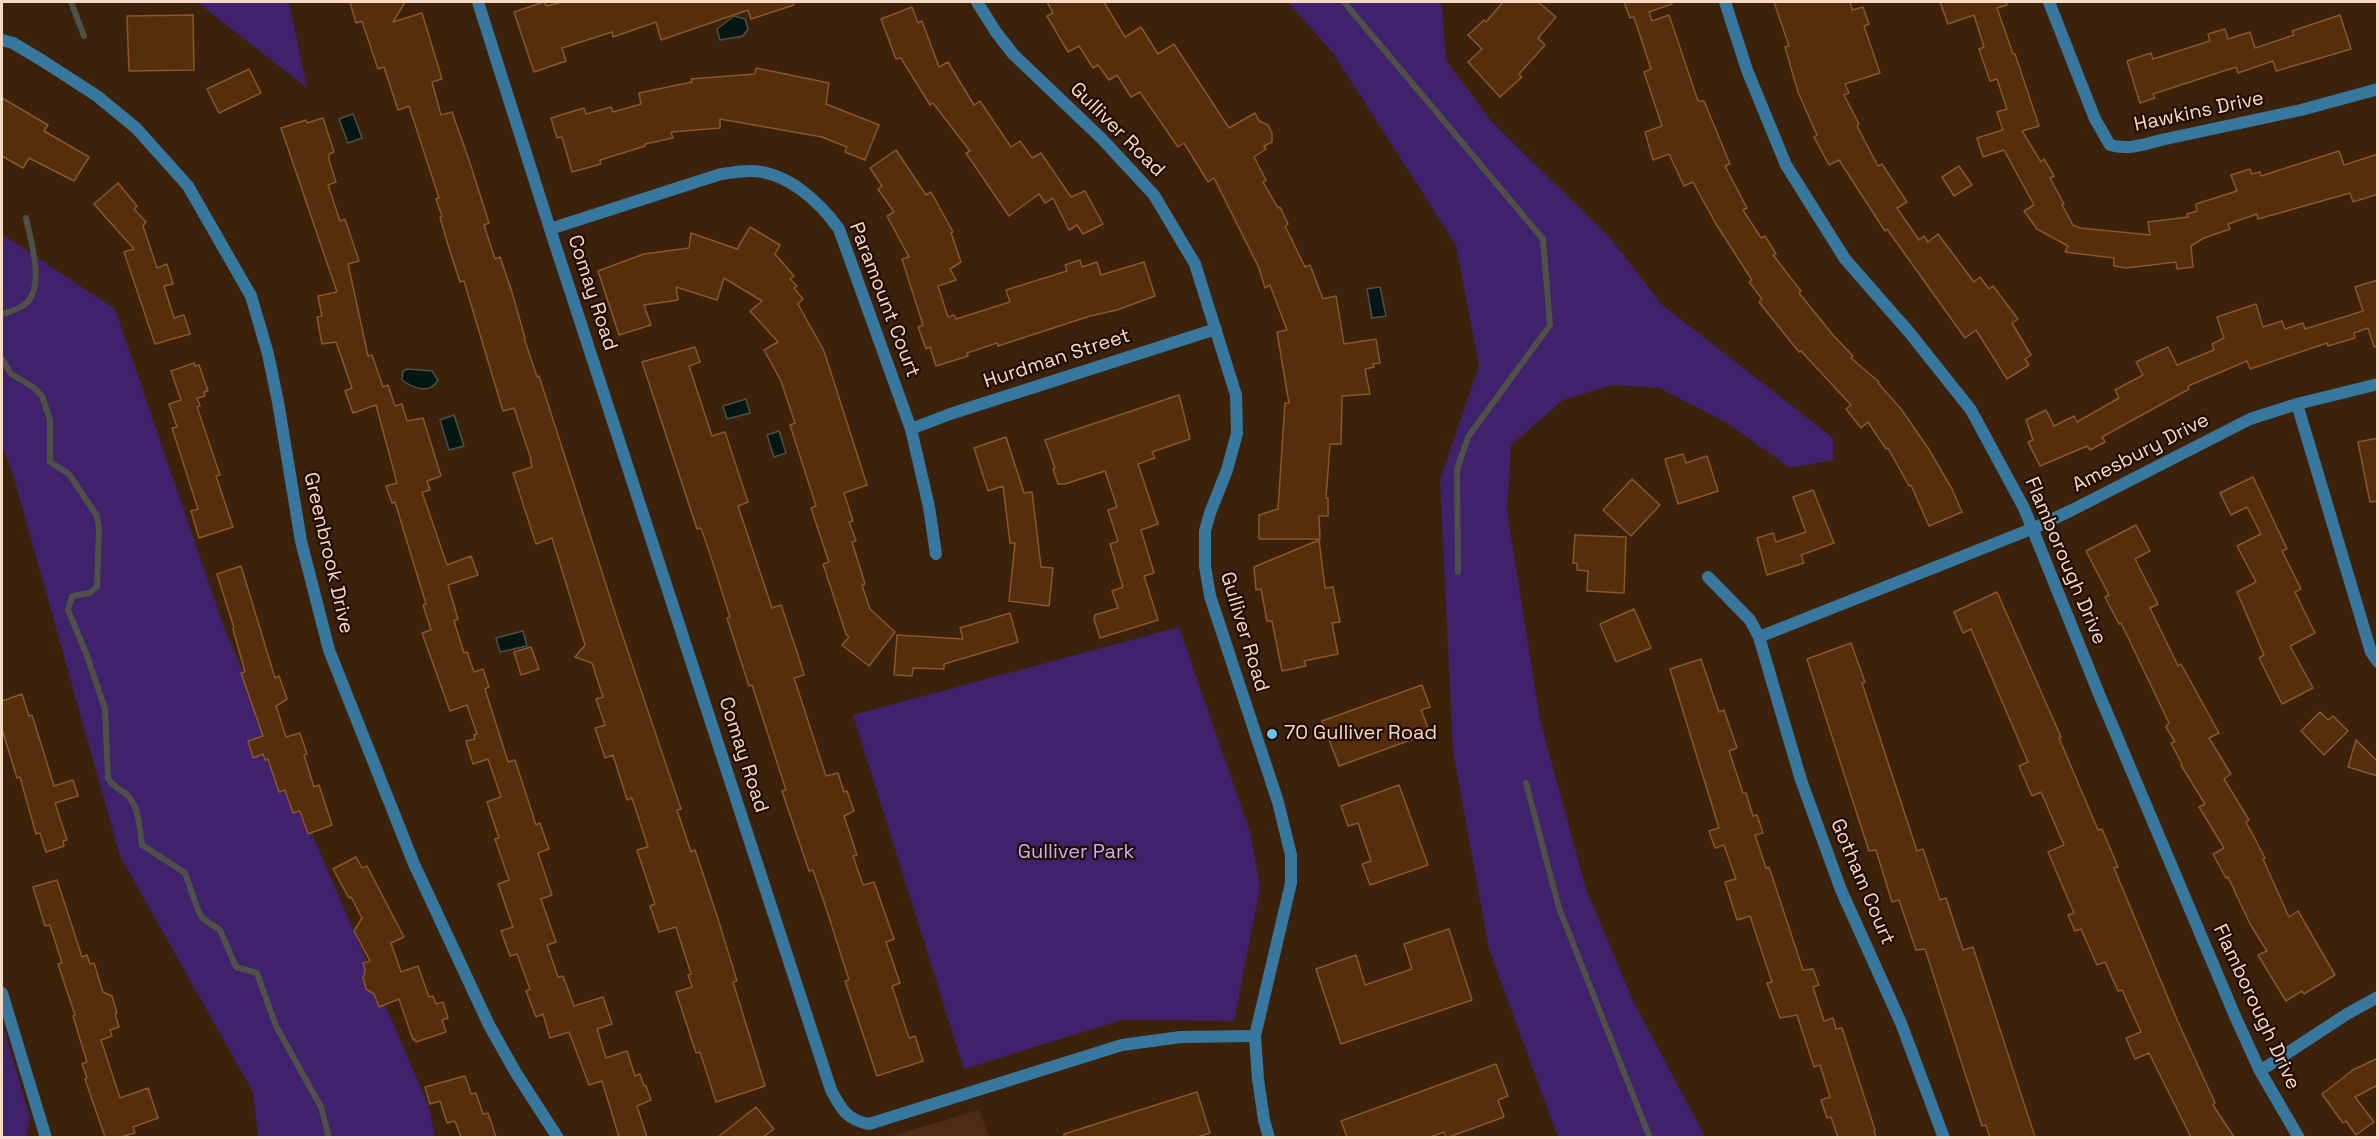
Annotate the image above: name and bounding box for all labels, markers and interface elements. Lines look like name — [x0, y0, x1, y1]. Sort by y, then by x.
street label: Gulliver Road — [1065, 78, 1169, 182]
street label: Hawkins Drive — [2132, 87, 2266, 137]
street label: Paramount Court — [843, 219, 925, 381]
street label: Comay Road — [562, 232, 622, 354]
street label: Hurdman Street — [981, 324, 1133, 394]
street label: Amesbury Drive — [2069, 408, 2213, 498]
street label: Greenbrook Drive — [298, 470, 358, 636]
street label: Flamborough Drive — [2019, 474, 2111, 648]
street label: Gulliver Road — [1214, 569, 1274, 695]
street label: Comay Road — [713, 694, 773, 816]
place label: 70 Gulliver Road — [1284, 722, 1437, 746]
marker: 70 Gulliver Road — [1265, 727, 1279, 741]
street label: Gotham Court — [1825, 815, 1899, 949]
park label: Gulliver Park — [1018, 841, 1134, 865]
street label: Flamborough Drive — [2207, 921, 2305, 1093]

